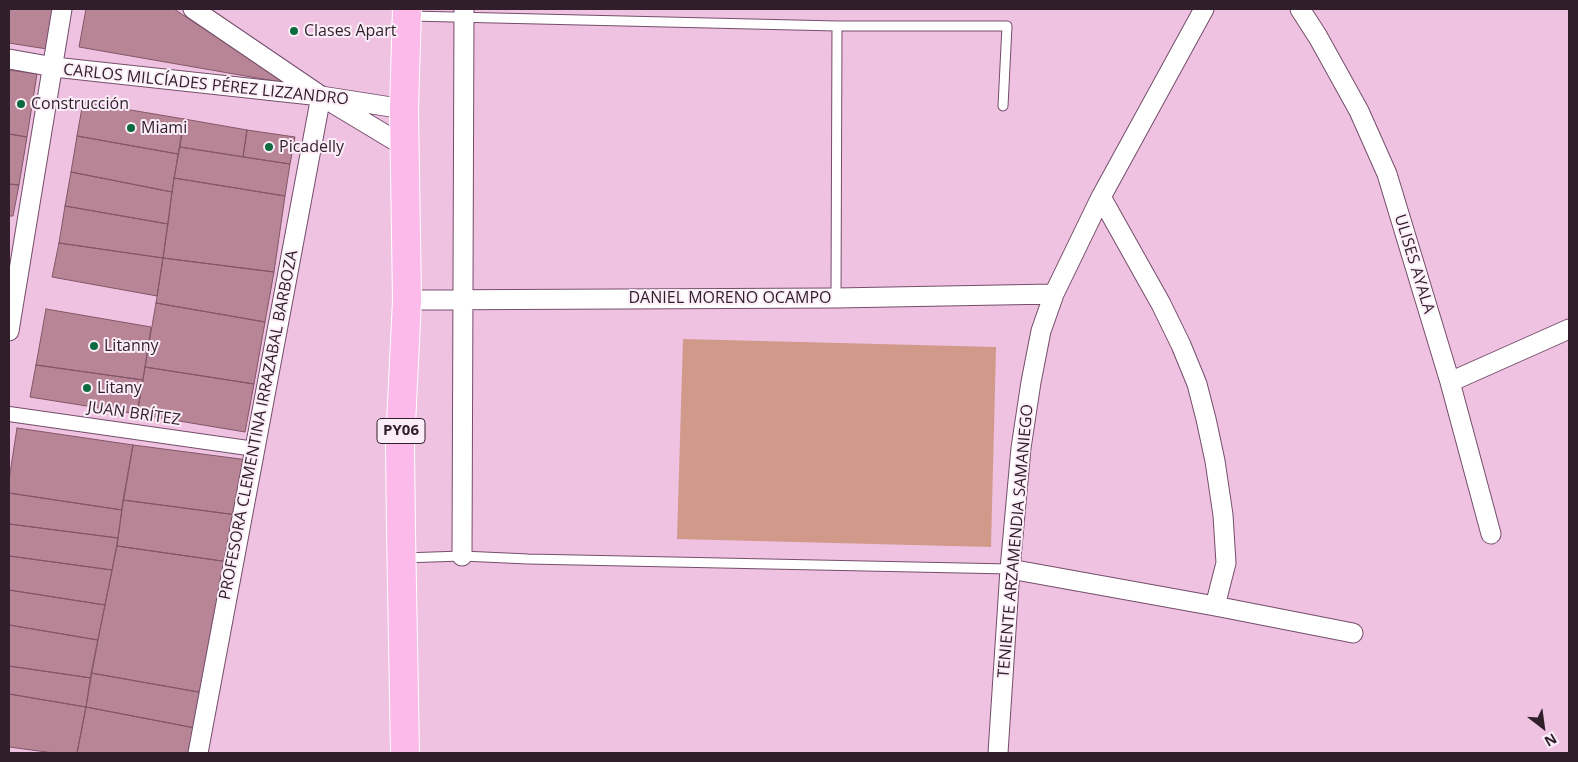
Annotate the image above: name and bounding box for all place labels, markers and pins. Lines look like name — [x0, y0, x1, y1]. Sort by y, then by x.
place label: Clases Apart — [304, 21, 396, 41]
marker: Clases Apart — [288, 25, 300, 37]
place label: Construcción — [31, 94, 129, 114]
marker: Construcción — [15, 98, 27, 110]
place label: Miami — [141, 118, 187, 138]
marker: Miami — [125, 122, 137, 134]
place label: Picadelly — [279, 137, 344, 157]
marker: Picadelly — [263, 141, 275, 153]
place label: Litanny — [104, 336, 159, 356]
marker: Litanny — [88, 340, 100, 352]
place label: Litany — [97, 378, 142, 398]
marker: Litany — [81, 382, 93, 394]

